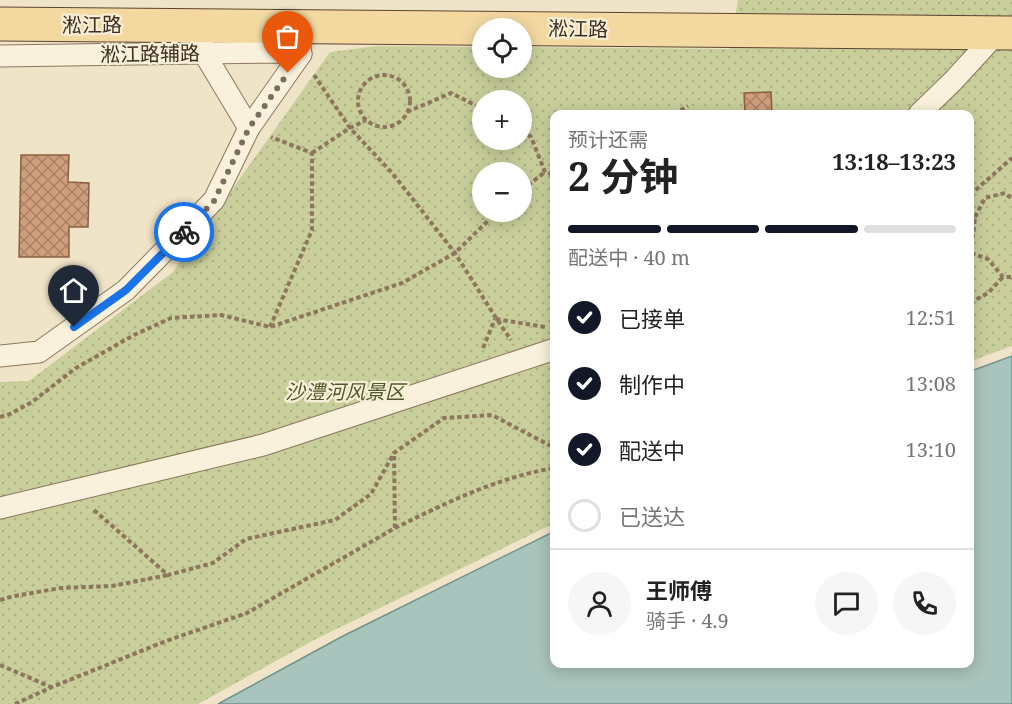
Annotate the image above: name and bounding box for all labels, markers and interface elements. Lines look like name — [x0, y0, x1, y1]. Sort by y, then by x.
street label: 淞江路 — [62, 11, 122, 38]
pin — [262, 11, 313, 73]
street label: 淞江路 — [548, 14, 608, 43]
map controls — [472, 18, 532, 222]
button: locate — [472, 18, 532, 78]
icon: bag — [271, 20, 304, 53]
street label: 淞江路辅路 — [100, 39, 200, 68]
button: + — [472, 90, 532, 150]
text: 预计还需 — [568, 126, 648, 153]
text: 13:18–13:23 — [832, 146, 956, 176]
text: 2 分钟 — [568, 149, 678, 202]
button: − — [472, 162, 532, 222]
courier — [154, 202, 214, 262]
icon: bike — [168, 216, 201, 249]
text: 配送中 · 40 m — [568, 244, 690, 271]
pin — [48, 265, 99, 327]
icon: home — [57, 274, 90, 307]
icon: check — [568, 301, 601, 334]
text: 已接单 — [619, 303, 685, 333]
text: 12:51 — [906, 304, 956, 331]
icon: check — [568, 367, 601, 400]
text: 制作中 — [619, 369, 685, 399]
text: 13:08 — [906, 370, 956, 397]
park label: 沙澧河风景区 — [285, 378, 408, 405]
icon: check — [568, 433, 601, 466]
text: 配送中 — [619, 435, 685, 465]
text: 13:10 — [906, 436, 956, 463]
text: 已送达 — [619, 501, 685, 531]
button: person — [568, 572, 631, 635]
button: chat — [815, 572, 878, 635]
button: phone — [893, 572, 956, 635]
text: 王师傅 — [646, 575, 712, 605]
text: 骑手 · 4.9 — [646, 607, 729, 634]

